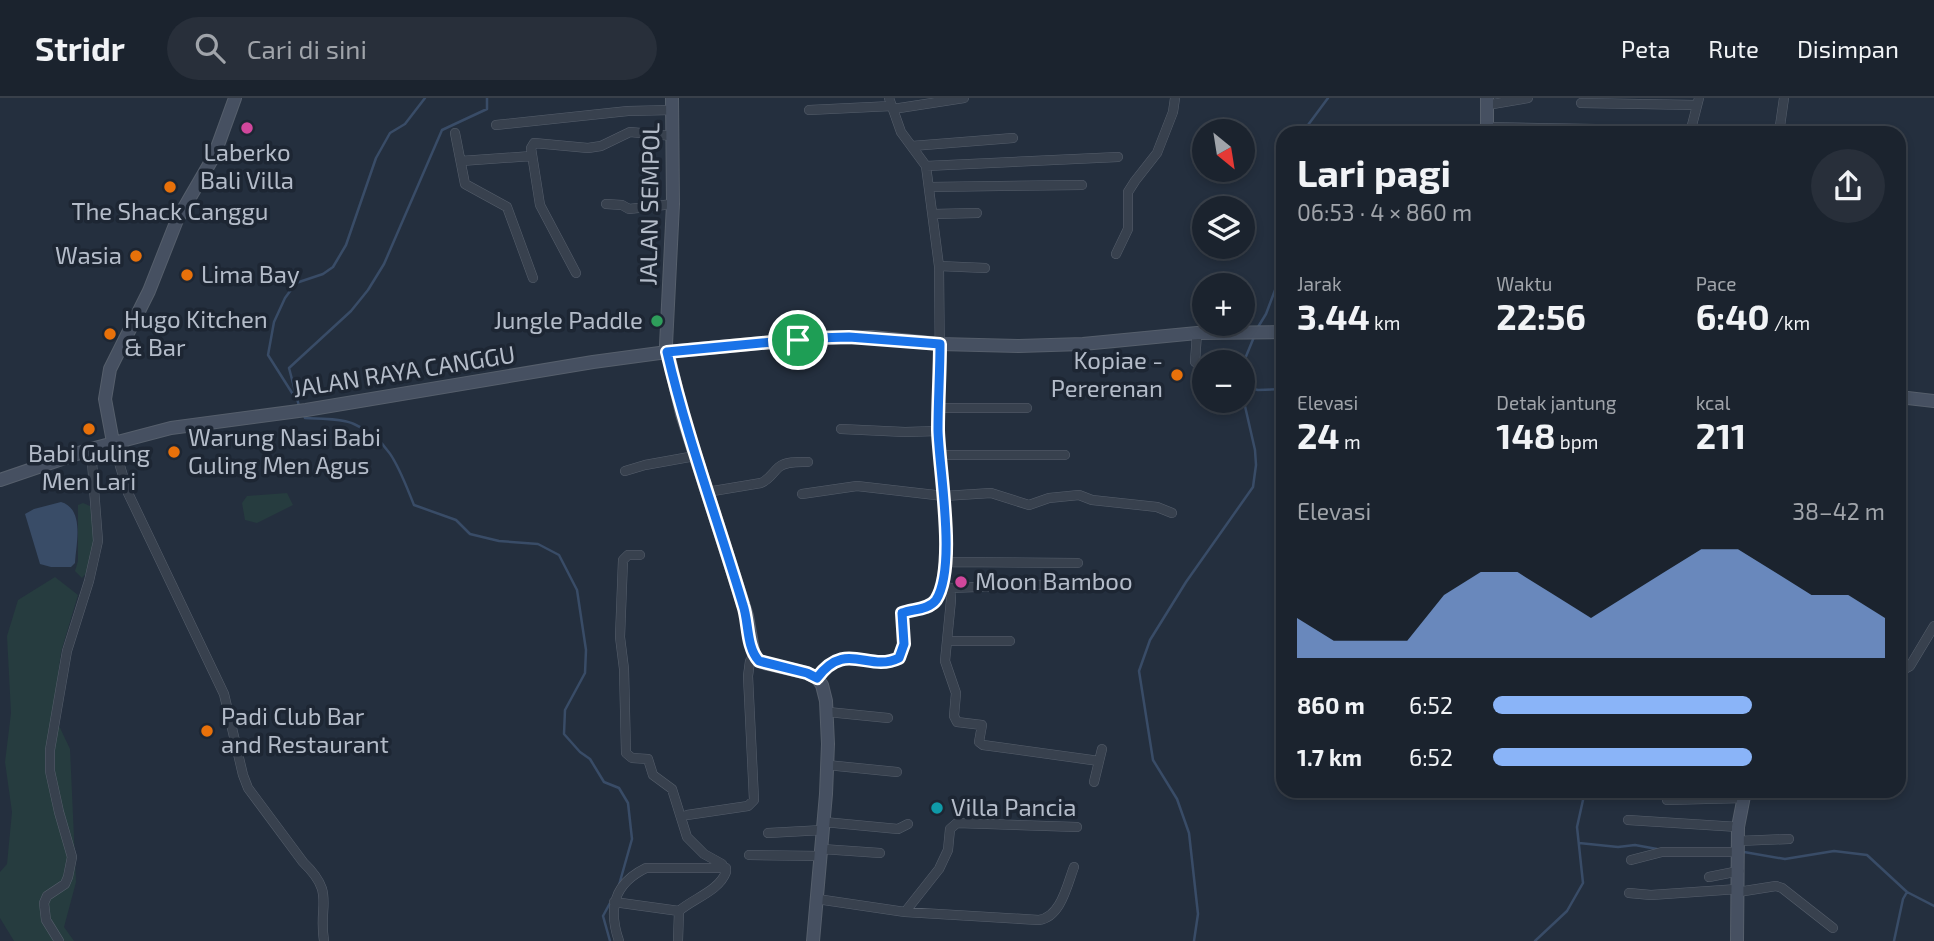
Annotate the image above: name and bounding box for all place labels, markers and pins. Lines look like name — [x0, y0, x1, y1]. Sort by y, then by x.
marker: Laberko Bali Villa — [239, 120, 255, 136]
place label: Laberko Bali Villa — [200, 137, 294, 194]
marker: The Shack Canggu — [162, 179, 178, 195]
place label: The Shack Canggu — [71, 196, 269, 225]
place label: Wasia — [55, 240, 122, 269]
marker: Wasia — [128, 248, 144, 264]
place label: Lima Bay — [201, 259, 300, 288]
marker: Lima Bay — [179, 267, 195, 283]
place label: Hugo Kitchen & Bar — [124, 304, 268, 361]
place label: Jungle Paddle — [494, 305, 643, 334]
pin — [768, 310, 828, 370]
marker: Jungle Paddle — [649, 313, 665, 329]
marker: Hugo Kitchen & Bar — [102, 326, 118, 342]
place label: Kopiae - Pererenan — [1051, 345, 1163, 402]
marker: Kopiae - Pererenan — [1169, 367, 1185, 383]
marker: Babi Guling Men Lari — [81, 421, 97, 437]
place label: Warung Nasi Babi Guling Men Agus — [188, 422, 381, 479]
place label: Babi Guling Men Lari — [28, 438, 150, 495]
marker: Warung Nasi Babi Guling Men Agus — [166, 444, 182, 460]
place label: Moon Bamboo — [975, 566, 1133, 595]
marker: Moon Bamboo — [953, 574, 969, 590]
place label: Padi Club Bar and Restaurant — [221, 701, 389, 758]
marker: Padi Club Bar and Restaurant — [199, 723, 215, 739]
place label: Villa Pancia — [951, 792, 1076, 821]
marker: Villa Pancia — [929, 800, 945, 816]

